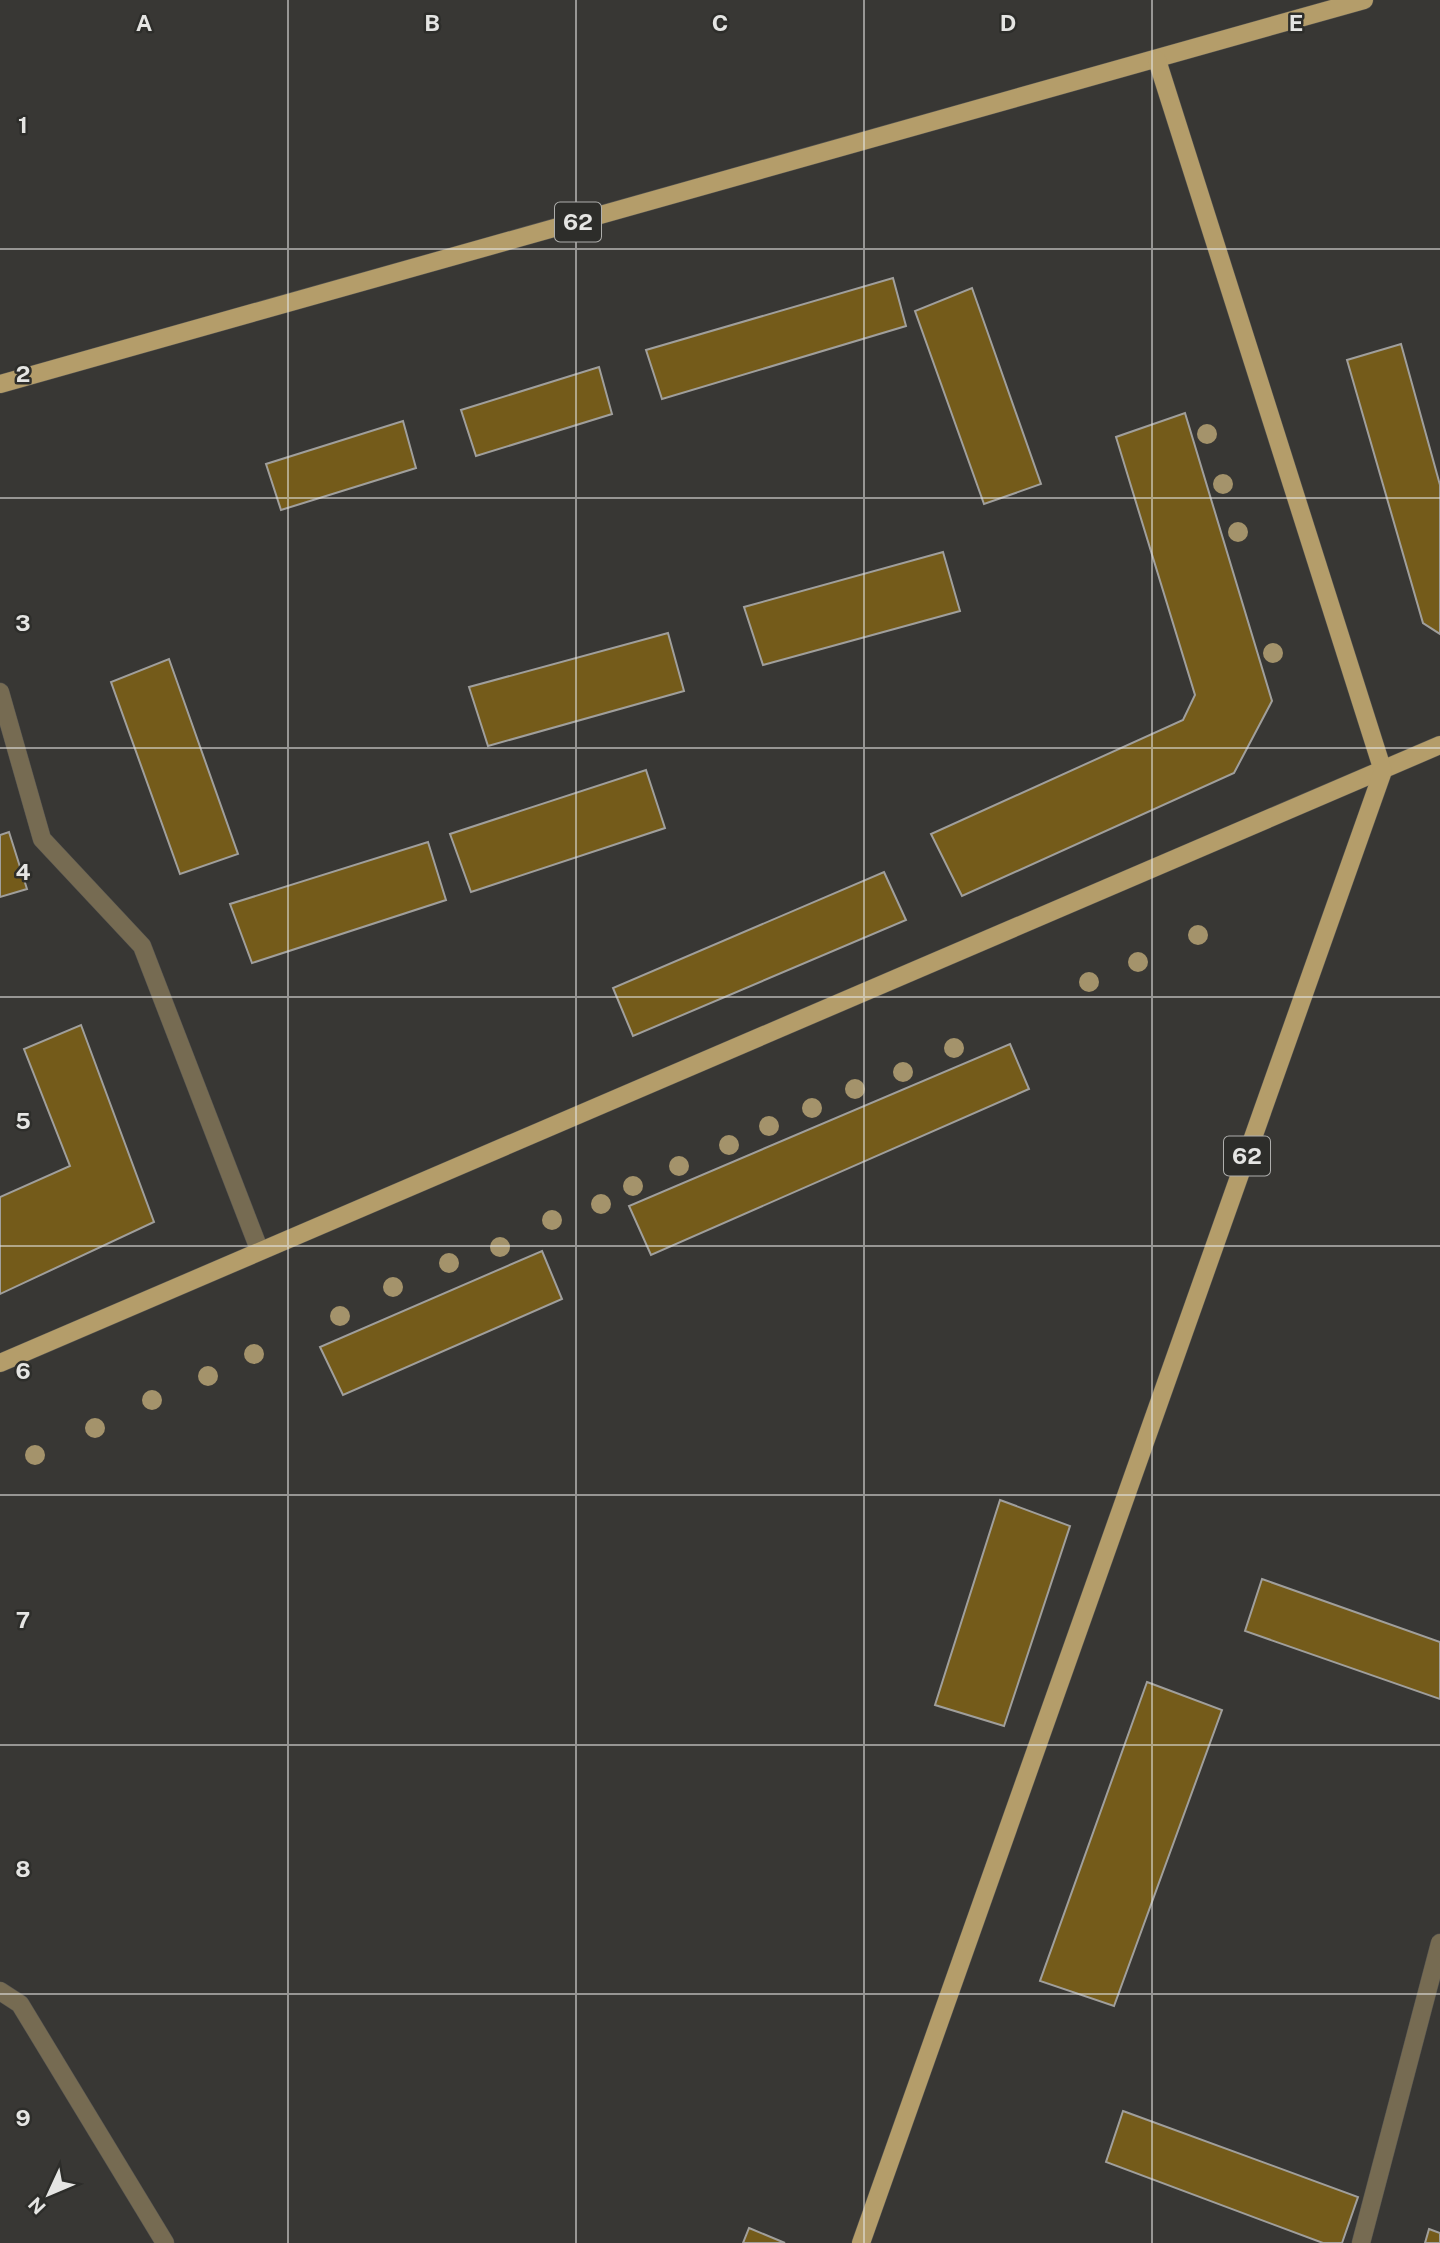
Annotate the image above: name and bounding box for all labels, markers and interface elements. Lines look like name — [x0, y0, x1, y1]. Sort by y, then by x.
text: A — [136, 9, 153, 36]
text: B — [424, 9, 440, 36]
text: C — [712, 9, 728, 36]
text: D — [1000, 9, 1016, 36]
text: E — [1289, 9, 1303, 36]
text: 1 — [18, 111, 28, 138]
road number: 62 — [555, 202, 601, 242]
text: 2 — [16, 360, 30, 387]
text: 3 — [15, 609, 31, 636]
text: 4 — [15, 858, 31, 885]
text: 5 — [15, 1107, 31, 1134]
road number: 62 — [1224, 1136, 1270, 1176]
text: 6 — [15, 1357, 31, 1384]
text: 7 — [16, 1606, 30, 1633]
text: 8 — [15, 1855, 31, 1882]
text: 9 — [15, 2104, 31, 2131]
north arrow — [14, 2159, 84, 2229]
text: N — [24, 2193, 50, 2219]

